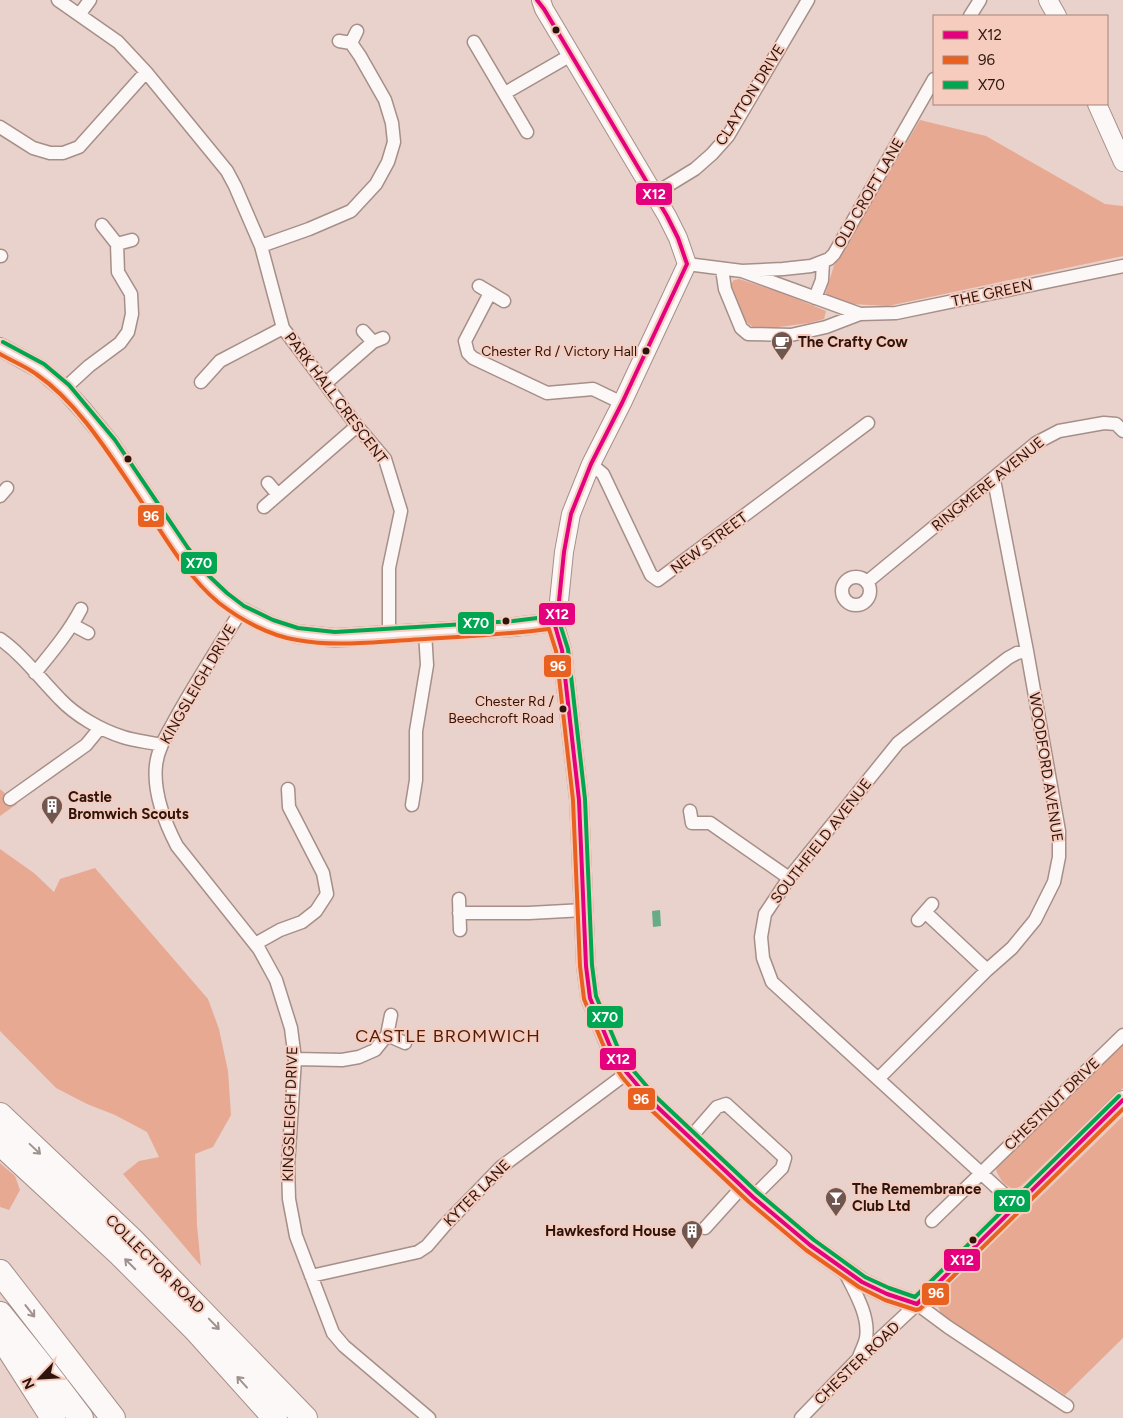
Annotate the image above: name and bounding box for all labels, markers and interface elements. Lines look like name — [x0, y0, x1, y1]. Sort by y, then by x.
legend — [933, 15, 1108, 105]
unlabelled marker — [551, 25, 561, 35]
text: X12 — [978, 26, 1002, 44]
street label: CLAYTON DRIVE — [712, 41, 788, 149]
text: 96 — [978, 51, 995, 69]
text: X70 — [978, 76, 1005, 94]
street label: OLD CROFT LANE — [830, 135, 908, 251]
line badge: X12 — [635, 182, 673, 206]
text: X12 — [642, 186, 666, 203]
street label: THE GREEN — [950, 276, 1034, 310]
street label: PARK HALL CRESCENT — [281, 329, 392, 468]
cafe icon: The Crafty Cow — [770, 330, 794, 361]
place label: The Crafty Cow — [798, 333, 908, 351]
place label: Chester Rd / Victory Hall — [481, 343, 637, 360]
marker: Chester Rd / Victory Hall — [641, 346, 651, 356]
street label: RINGMERE AVENUE — [928, 433, 1048, 535]
unlabelled marker — [123, 454, 133, 464]
line badge: 96 — [137, 504, 165, 528]
text: 96 — [143, 508, 159, 525]
street label: NEW STREET — [667, 508, 752, 578]
line badge: X70 — [180, 551, 218, 575]
text: X70 — [186, 555, 212, 572]
line badge: X12 — [538, 602, 576, 626]
text: X12 — [545, 606, 569, 623]
line badge: X70 — [457, 611, 495, 635]
text: X70 — [463, 615, 489, 632]
unlabelled marker — [501, 616, 511, 626]
street label: KINGSLEIGH DRIVE — [156, 621, 240, 747]
line badge: 96 — [543, 654, 572, 678]
text: 96 — [550, 658, 566, 675]
street label: WOODFORD AVENUE — [1025, 691, 1067, 843]
place label: Chester Rd / Beechcroft Road — [448, 693, 555, 727]
marker: Chester Rd / Beechcroft Road — [558, 704, 568, 714]
street label: SOUTHFIELD AVENUE — [767, 775, 875, 907]
place label: Castle Bromwich Scouts — [68, 788, 189, 823]
building icon: Castle Bromwich Scouts — [40, 794, 64, 825]
line badge: X70 — [586, 1005, 624, 1029]
text: X70 — [592, 1009, 618, 1026]
district label: CASTLE BROMWICH — [355, 1025, 541, 1047]
street label: KINGSLEIGH DRIVE — [279, 1046, 301, 1182]
line badge: X12 — [599, 1047, 637, 1071]
text: X12 — [606, 1051, 630, 1068]
street label: CHESTNUT DRIVE — [1001, 1054, 1103, 1154]
line badge: 96 — [627, 1087, 656, 1111]
text: 96 — [633, 1091, 649, 1108]
one-way arrow — [29, 1143, 42, 1155]
street label: KYTER LANE — [440, 1156, 514, 1230]
place label: The Remembrance Club Ltd — [852, 1180, 982, 1215]
bar icon: The Remembrance Club Ltd — [824, 1186, 848, 1217]
line badge: X70 — [993, 1189, 1031, 1213]
text: X70 — [999, 1193, 1025, 1210]
street label: COLLECTOR ROAD — [102, 1211, 208, 1317]
building icon: Hawkesford House — [680, 1219, 704, 1250]
place label: Hawkesford House — [545, 1222, 677, 1240]
unlabelled marker — [968, 1235, 978, 1245]
line badge: X12 — [943, 1248, 981, 1272]
text: X12 — [950, 1252, 974, 1269]
one-way arrow — [124, 1258, 137, 1270]
line badge: 96 — [921, 1282, 950, 1306]
text: 96 — [928, 1285, 944, 1302]
one-way arrow — [24, 1304, 35, 1317]
one-way arrow — [208, 1317, 220, 1330]
street label: CHESTER ROAD — [810, 1318, 904, 1408]
north arrow — [15, 1353, 65, 1403]
text: N — [19, 1375, 39, 1392]
one-way arrow — [236, 1375, 248, 1388]

